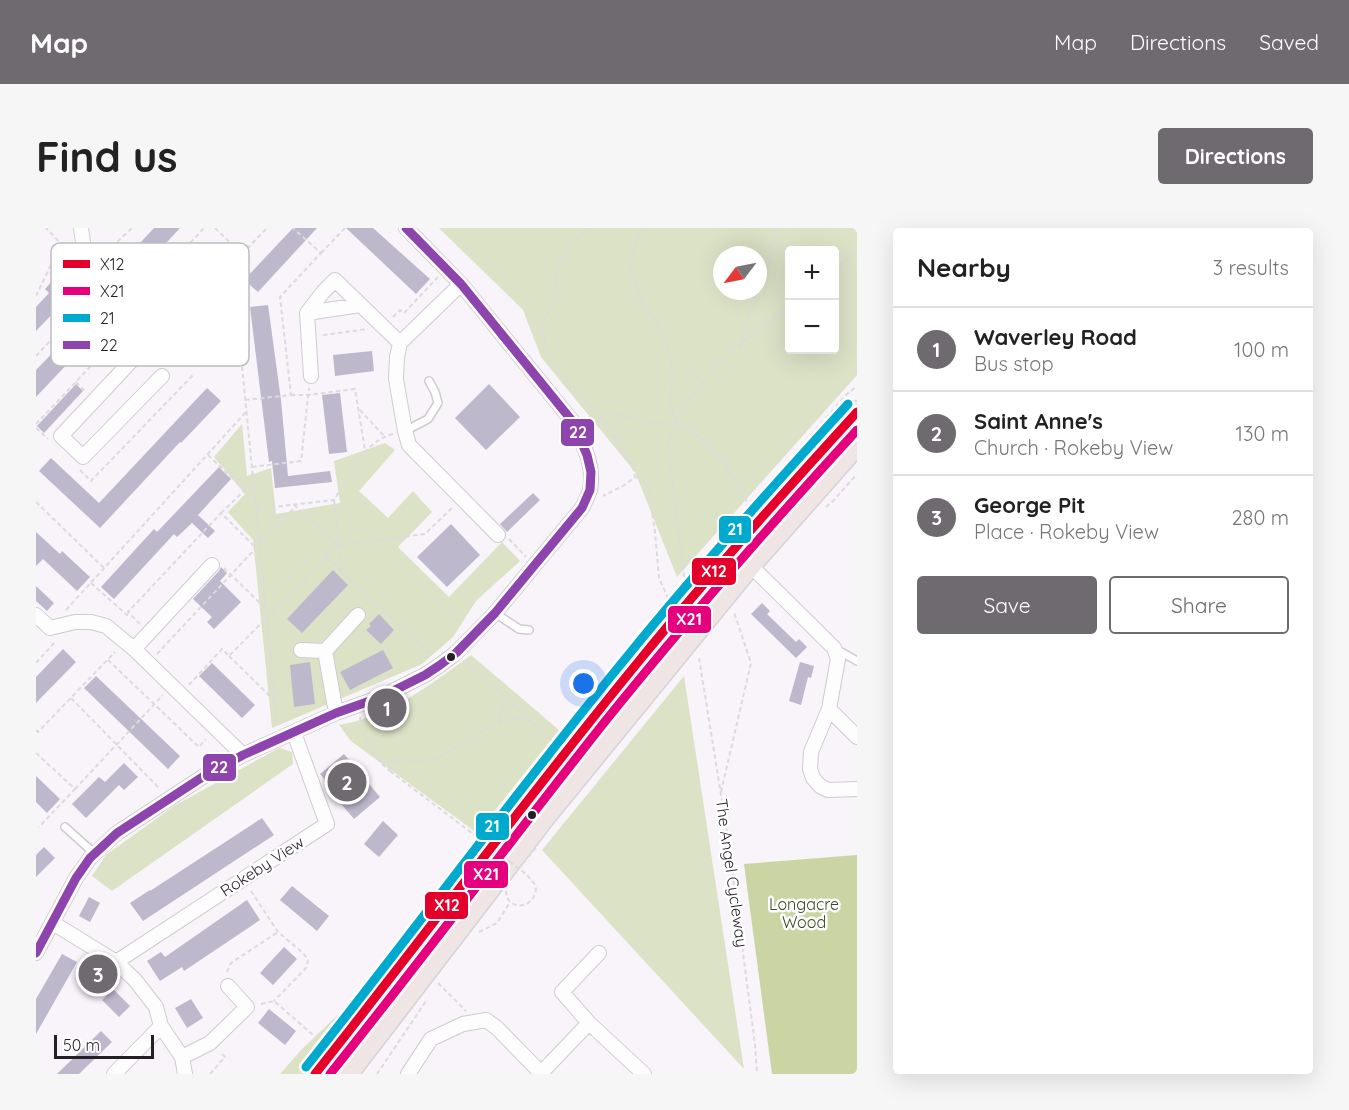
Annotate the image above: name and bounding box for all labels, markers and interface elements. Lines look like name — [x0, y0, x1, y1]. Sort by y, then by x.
text: Map — [30, 25, 88, 60]
text: Map — [1054, 29, 1097, 55]
text: Directions — [1130, 29, 1226, 55]
text: Saved — [1259, 29, 1319, 55]
button: Directions — [1158, 128, 1313, 184]
text: Find us — [36, 130, 178, 183]
legend — [51, 243, 249, 366]
north arrow — [713, 246, 767, 300]
map controls — [785, 246, 839, 354]
button: + — [785, 246, 839, 300]
text: Nearby — [917, 251, 1011, 284]
text: X12 — [100, 254, 125, 274]
text: 3 results — [1213, 255, 1289, 280]
text: X21 — [100, 281, 124, 301]
button: − — [785, 300, 839, 354]
text: 21 — [100, 308, 115, 328]
text: Waverley Road — [974, 323, 1137, 351]
text: 22 — [100, 335, 118, 355]
text: 1 — [933, 337, 940, 362]
text: 100 m — [1234, 337, 1289, 362]
text: Bus stop — [974, 351, 1054, 376]
text: Saint Anne's — [974, 407, 1103, 435]
line badge: 22 — [560, 418, 595, 447]
text: 2 — [931, 421, 942, 446]
text: 130 m — [1236, 421, 1289, 446]
text: 22 — [569, 422, 587, 442]
text: Church · Rokeby View — [974, 435, 1173, 460]
text: George Pit — [974, 491, 1085, 519]
text: 3 — [931, 505, 942, 530]
text: 280 m — [1232, 505, 1289, 530]
line badge: 21 — [718, 515, 752, 544]
text: 21 — [727, 519, 743, 539]
text: Place · Rokeby View — [974, 519, 1159, 544]
line badge: X12 — [691, 557, 737, 586]
text: X12 — [701, 561, 727, 581]
button: Save — [917, 576, 1097, 634]
button: Share — [1109, 576, 1289, 634]
line badge: X21 — [667, 605, 712, 634]
text: X21 — [676, 609, 702, 629]
unlabelled marker — [445, 651, 457, 663]
your location — [569, 669, 598, 698]
pin: 1 — [368, 686, 406, 730]
line badge: 22 — [202, 753, 237, 782]
text: 22 — [210, 757, 228, 777]
pin: 2 — [328, 760, 366, 804]
street label: The Angel Cycleway — [712, 797, 752, 949]
unlabelled marker — [526, 809, 538, 821]
line badge: 21 — [475, 812, 510, 841]
text: 21 — [484, 816, 500, 836]
street label: Rokeby View — [216, 832, 308, 900]
line badge: X21 — [463, 860, 509, 889]
text: X21 — [473, 864, 499, 884]
line badge: X12 — [424, 891, 469, 920]
park label: Longacre Wood — [769, 894, 839, 932]
text: X12 — [434, 895, 460, 915]
pin: 3 — [78, 952, 118, 996]
scale bar — [54, 1032, 154, 1060]
text: 50 m — [63, 1035, 100, 1055]

